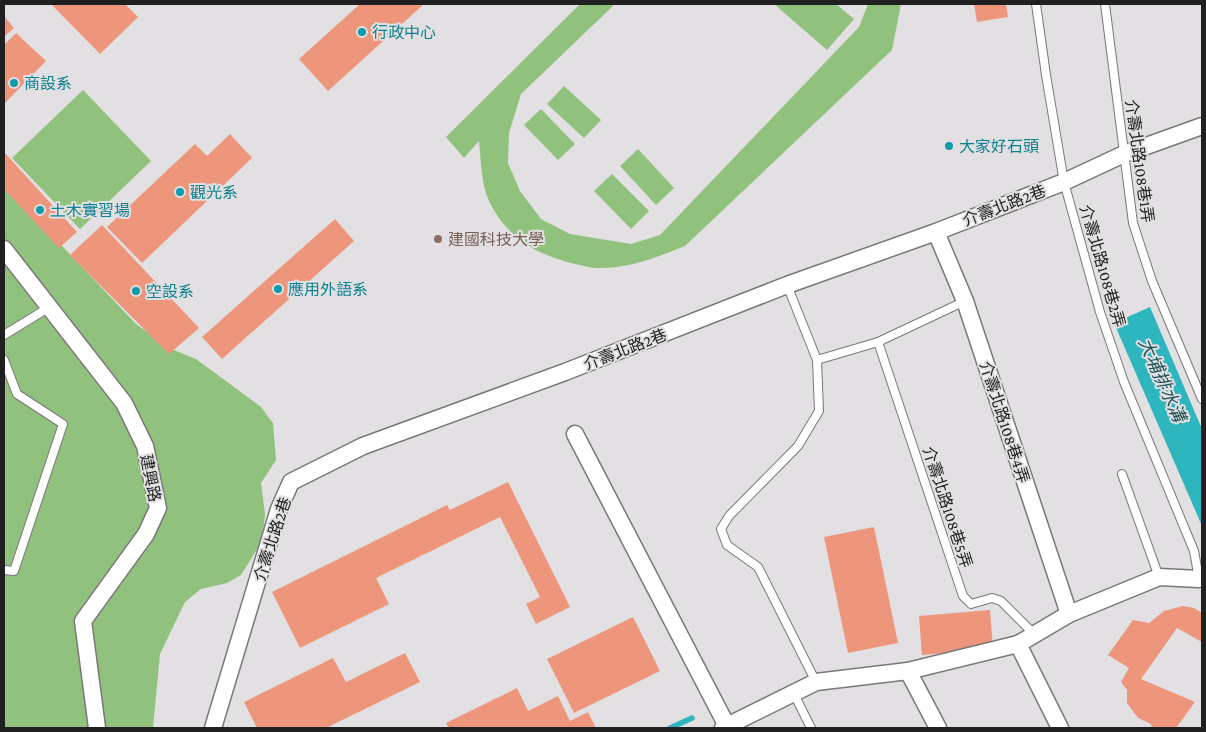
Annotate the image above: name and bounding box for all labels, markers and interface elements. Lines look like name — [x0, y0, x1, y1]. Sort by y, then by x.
place label: 行政中心 — [372, 24, 436, 41]
marker: 行政中心 — [356, 26, 368, 38]
place label: 商設系 — [24, 75, 72, 92]
marker: 商設系 — [8, 77, 20, 89]
street label: 介壽北路108巷1弄 — [1122, 98, 1157, 224]
place label: 大家好石頭 — [959, 138, 1039, 155]
marker: 大家好石頭 — [943, 140, 955, 152]
street label: 介壽北路2巷 — [960, 182, 1048, 229]
place label: 觀光系 — [190, 184, 238, 201]
marker: 觀光系 — [174, 186, 186, 198]
place label: 土木實習場 — [50, 202, 130, 219]
street label: 介壽北路108巷2弄 — [1077, 203, 1128, 329]
marker: 土木實習場 — [34, 204, 46, 216]
place label: 建國科技大學 — [448, 231, 544, 248]
marker: 建國科技大學 — [432, 233, 444, 245]
place label: 應用外語系 — [288, 281, 368, 298]
place label: 空設系 — [146, 283, 194, 300]
marker: 應用外語系 — [272, 283, 284, 295]
marker: 空設系 — [130, 285, 142, 297]
street label: 介壽北路2巷 — [581, 326, 669, 373]
water label: 大埔排水溝 — [1135, 335, 1191, 428]
street label: 介壽北路108巷4弄 — [977, 359, 1032, 485]
street label: 介壽北路108巷5弄 — [920, 444, 975, 570]
street label: 建興路 — [138, 453, 163, 503]
street label: 介壽北路2巷 — [251, 495, 294, 583]

